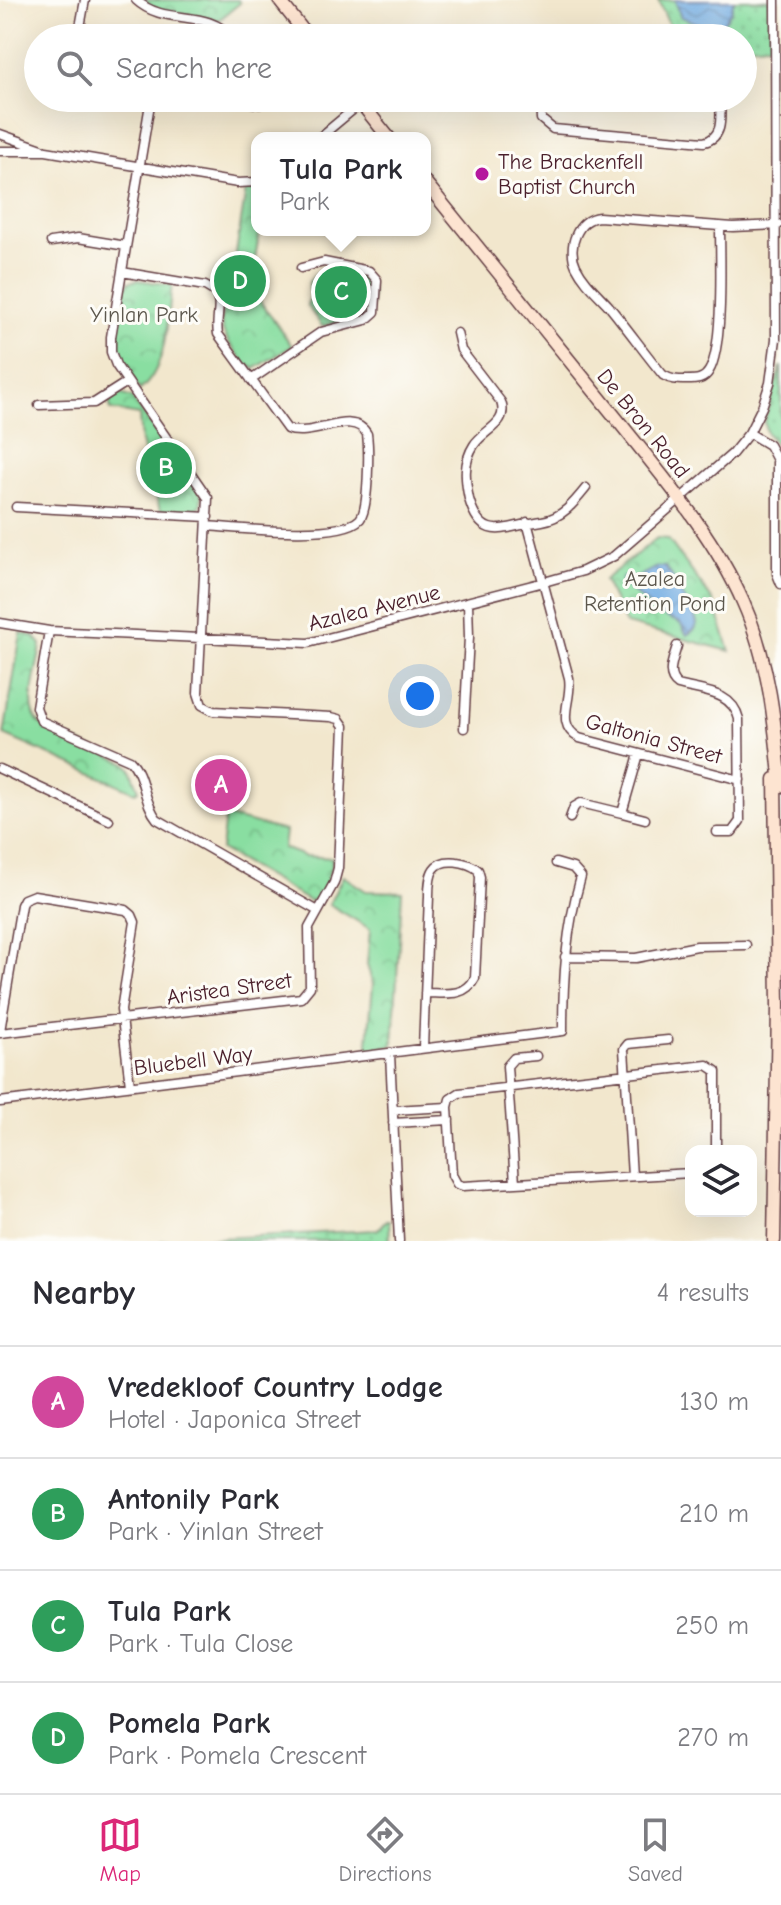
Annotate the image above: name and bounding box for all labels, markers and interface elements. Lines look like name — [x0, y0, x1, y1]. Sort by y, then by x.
search box — [24, 24, 757, 112]
icon: search — [52, 46, 96, 90]
text: Search here — [116, 51, 272, 86]
popup — [251, 132, 431, 236]
place label: The Brackenfell Baptist Church — [498, 149, 643, 200]
text: Tula Park — [280, 152, 402, 187]
marker: The Brackenfell Baptist Church — [473, 165, 491, 183]
text: Park — [280, 187, 329, 217]
pin: D — [214, 251, 266, 311]
pin: C — [315, 262, 367, 322]
park label: Yinlan Park — [90, 302, 198, 328]
street label: De Bron Road — [591, 364, 695, 483]
pin: B — [140, 438, 192, 498]
park label: Azalea Retention Pond — [584, 566, 726, 617]
street label: Azalea Avenue — [306, 579, 443, 637]
your location — [400, 676, 440, 716]
street label: Galtonia Street — [583, 708, 725, 770]
pin: A — [195, 755, 247, 815]
street label: Aristea Street — [165, 967, 294, 1011]
street label: Bluebell Way — [132, 1041, 254, 1081]
map controls — [685, 1145, 757, 1217]
button: layers — [685, 1145, 757, 1217]
text: Nearby — [32, 1273, 135, 1313]
text: 4 results — [657, 1278, 749, 1308]
text: Vredekloof Country Lodge — [108, 1370, 443, 1405]
text: A — [51, 1387, 65, 1417]
text: 130 m — [680, 1387, 749, 1417]
text: Hotel · Japonica Street — [108, 1405, 361, 1435]
text: Antonily Park — [108, 1482, 279, 1517]
text: B — [50, 1499, 66, 1529]
text: 210 m — [679, 1499, 749, 1529]
text: Park · Yinlan Street — [108, 1517, 323, 1547]
text: Tula Park — [108, 1594, 231, 1629]
text: C — [50, 1611, 66, 1641]
text: 250 m — [675, 1611, 749, 1641]
text: Park · Tula Close — [108, 1629, 293, 1659]
text: Pomela Park — [108, 1706, 270, 1741]
text: D — [50, 1723, 66, 1753]
text: 270 m — [677, 1723, 749, 1753]
text: Park · Pomela Crescent — [108, 1741, 366, 1771]
tab: Map — [98, 1813, 142, 1887]
tab: Directions — [339, 1813, 432, 1887]
tab: Saved — [628, 1813, 683, 1887]

